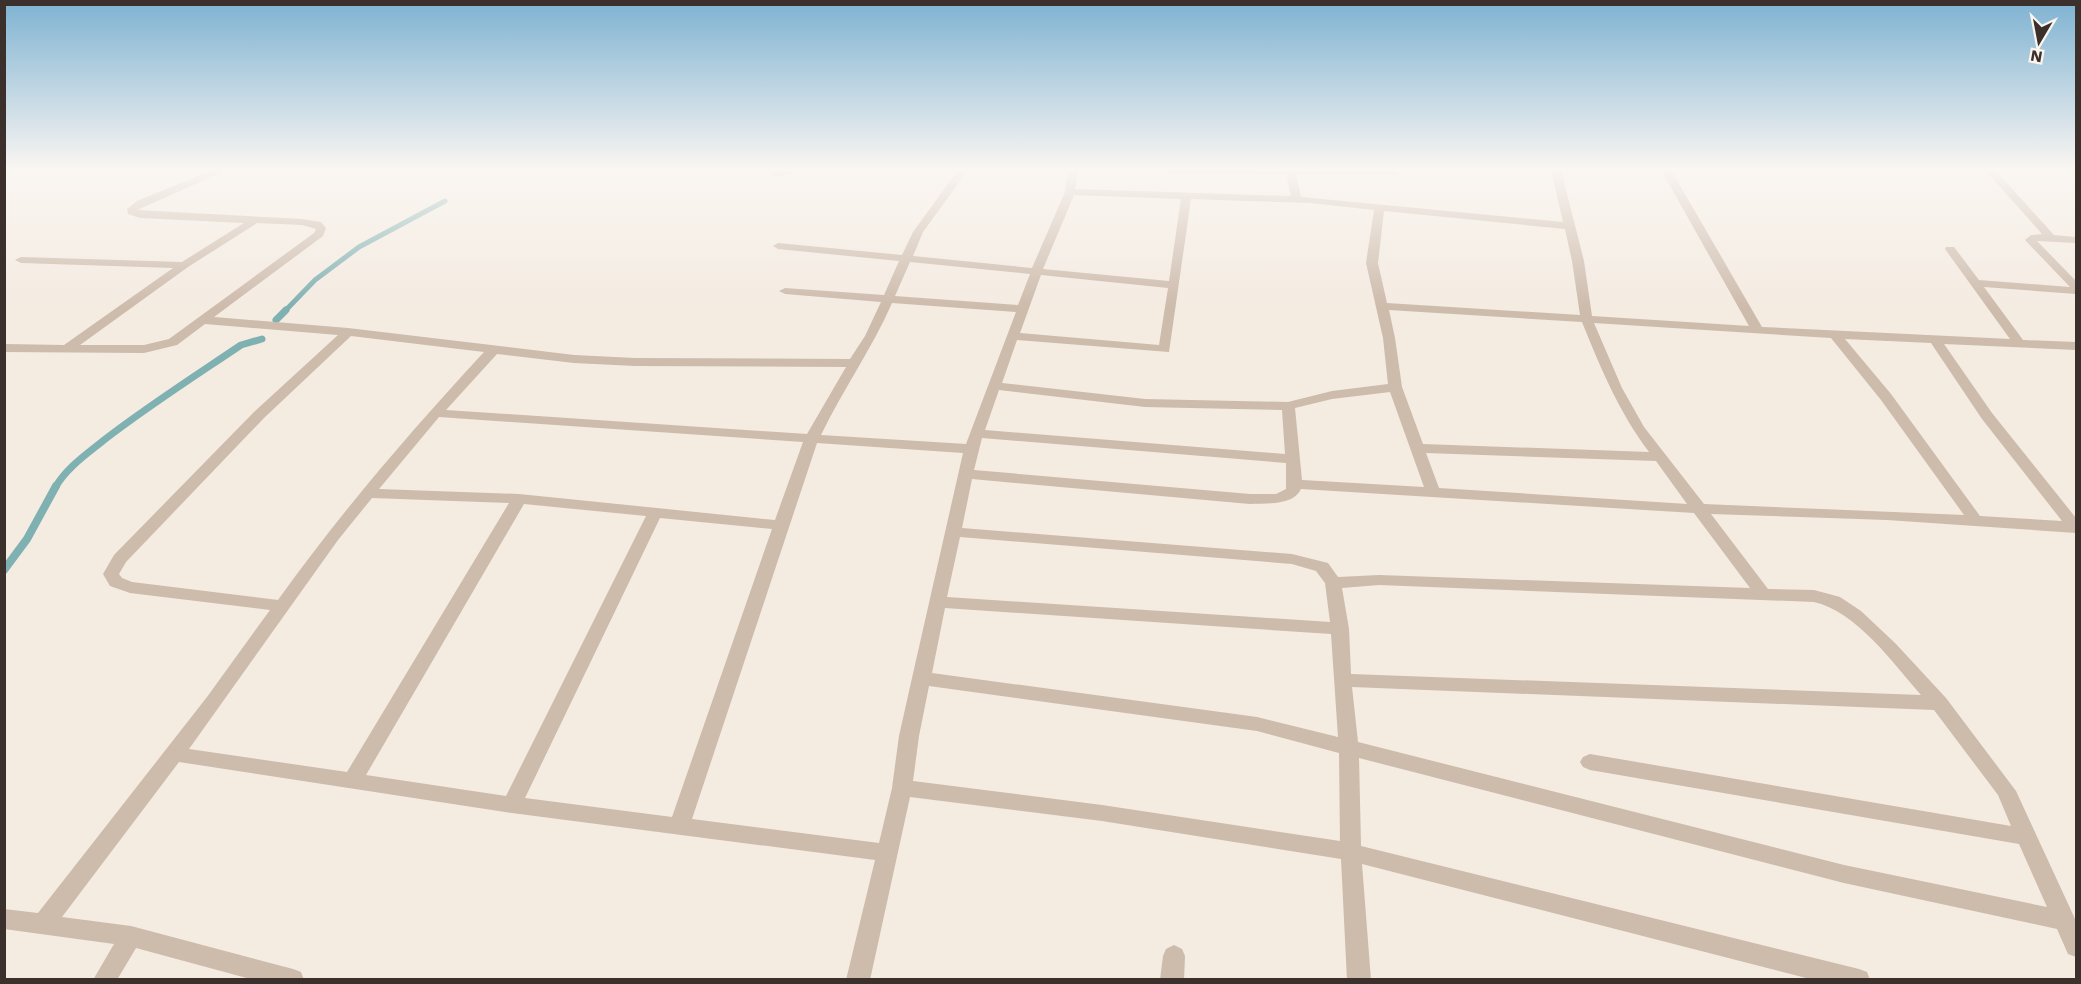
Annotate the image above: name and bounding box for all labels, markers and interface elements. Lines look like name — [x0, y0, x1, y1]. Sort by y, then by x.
north arrow — [2009, 12, 2069, 72]
text: N — [2029, 46, 2044, 67]

